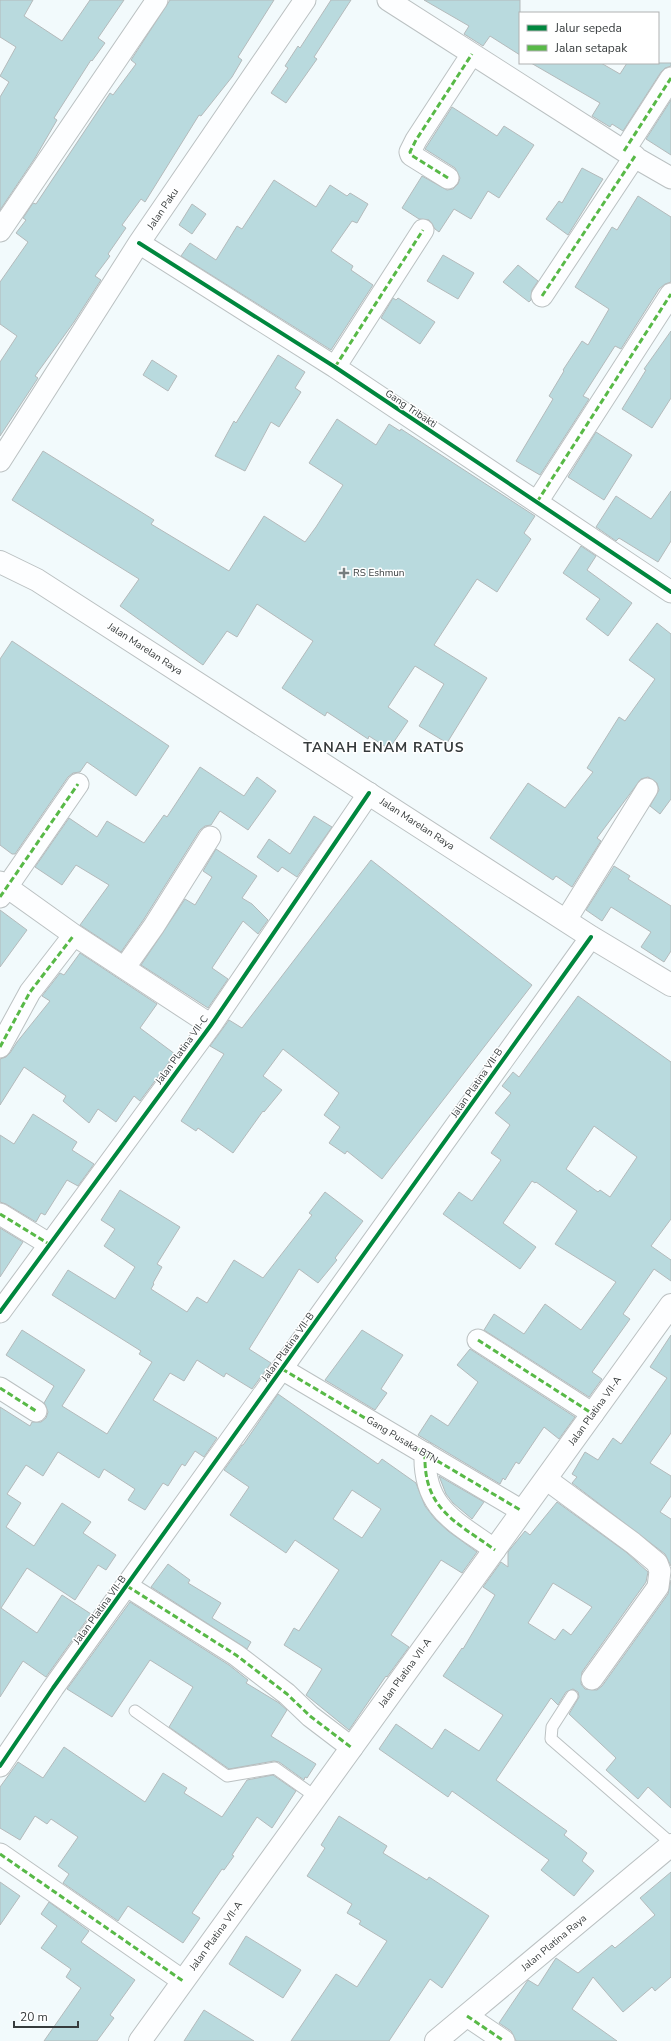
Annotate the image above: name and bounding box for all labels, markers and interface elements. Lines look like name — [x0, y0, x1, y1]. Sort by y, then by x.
legend — [519, 12, 659, 64]
text: Jalur sepeda — [554, 20, 622, 36]
text: Jalan setapak — [554, 40, 628, 56]
street label: Jalan Paku — [143, 186, 182, 233]
street label: Gang Tribakti — [382, 387, 440, 431]
place label: RS Eshmun — [353, 566, 405, 580]
marker: RS Eshmun — [338, 567, 350, 579]
street label: Jalan Marelan Raya — [104, 619, 185, 678]
district label: TANAH ENAM RATUS — [303, 738, 465, 757]
street label: Jalan Marelan Raya — [376, 794, 457, 853]
street label: Jalan Platina VII-C — [152, 1013, 212, 1088]
street label: Jalan Platina VII-B — [447, 1045, 506, 1121]
street label: Jalan Platina VII-B — [258, 1310, 318, 1385]
street label: Jalan Platina VII-A — [565, 1373, 625, 1449]
street label: Gang Pusaka BTN — [363, 1413, 441, 1467]
street label: Jalan Platina VII-B — [70, 1573, 130, 1648]
street label: Jalan Platina VII-A — [375, 1635, 435, 1711]
street label: Jalan Platina VII-A — [186, 1898, 246, 1974]
street label: Jalan Platina Raya — [518, 1912, 590, 1975]
scale bar — [14, 2003, 78, 2029]
text: 20 m — [20, 2009, 48, 2025]

